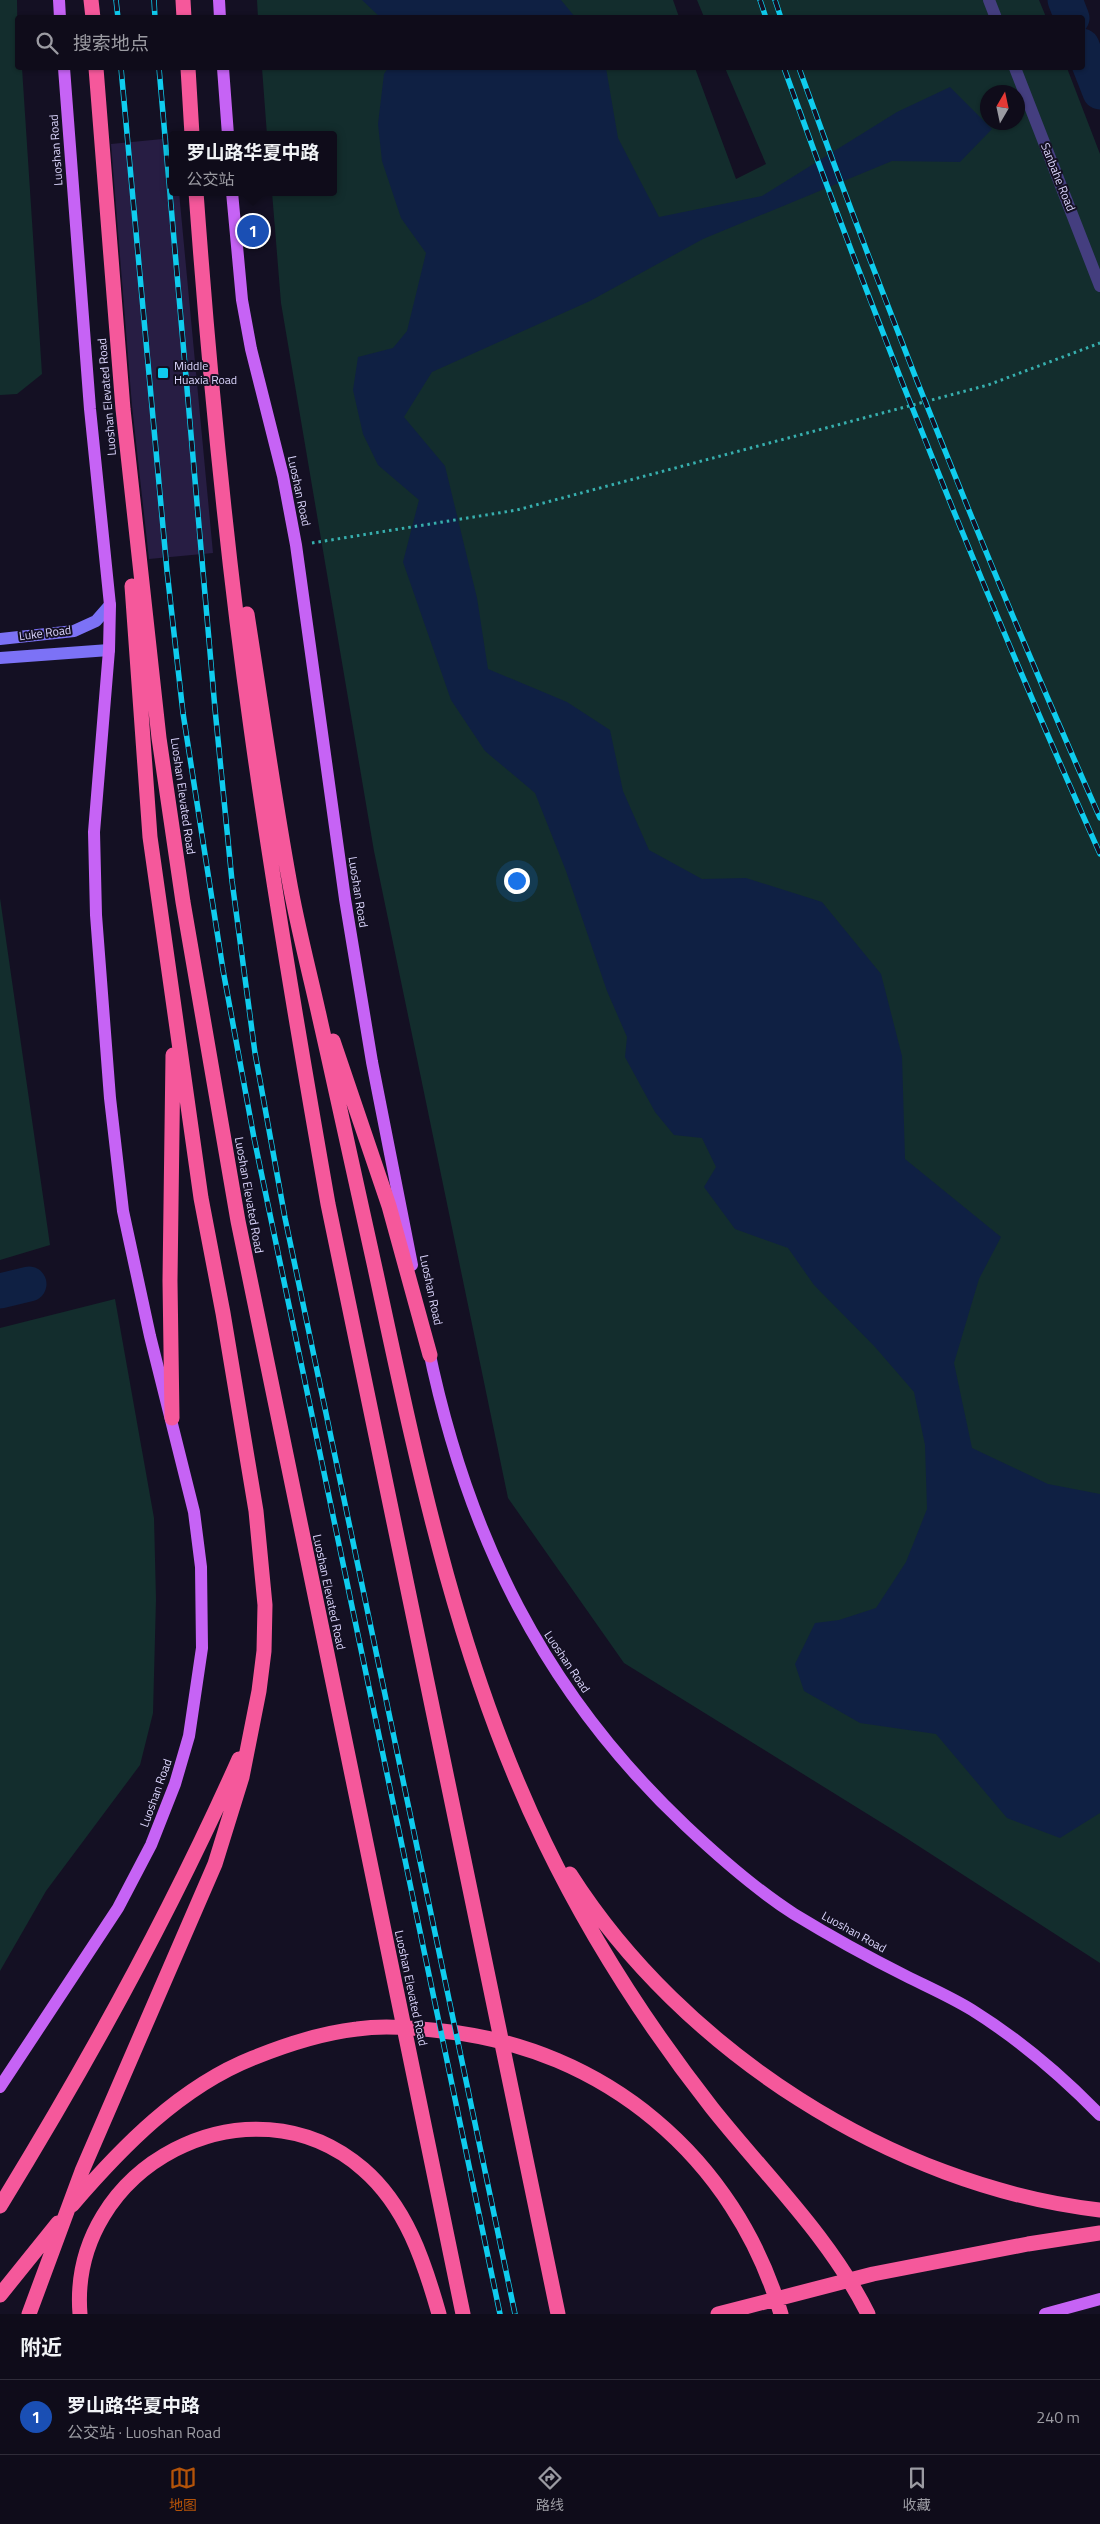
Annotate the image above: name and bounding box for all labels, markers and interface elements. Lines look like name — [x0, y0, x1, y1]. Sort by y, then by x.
search box — [15, 15, 1085, 70]
text: 搜索地点 — [73, 28, 149, 57]
icon: search — [33, 29, 61, 57]
north arrow — [980, 85, 1025, 130]
street label: Luoshan Road — [44, 114, 67, 186]
popup — [169, 131, 337, 196]
text: 罗山路华夏中路 — [186, 137, 320, 166]
street label: Sanbahe Road — [1036, 140, 1081, 214]
text: 公交站 — [186, 167, 235, 191]
pin: 1 — [237, 212, 269, 250]
street label: Luoshan Elevated Road — [92, 338, 121, 457]
place label: Middle Huaxia Road — [174, 356, 237, 389]
marker: Middle Huaxia Road — [156, 366, 170, 380]
street label: Luoshan Road — [283, 454, 316, 528]
street label: Luke Road — [18, 620, 72, 645]
street label: Luoshan Elevated Road — [166, 736, 201, 856]
street label: Luoshan Road — [344, 855, 373, 929]
your location — [504, 868, 530, 894]
street label: Luoshan Elevated Road — [230, 1135, 269, 1255]
street label: Luoshan Road — [415, 1253, 448, 1327]
street label: Luoshan Elevated Road — [308, 1532, 351, 1651]
street label: Luoshan Road — [540, 1627, 595, 1697]
street label: Luoshan Road — [134, 1756, 177, 1830]
street label: Luoshan Road — [818, 1906, 890, 1957]
street label: Luoshan Elevated Road — [390, 1928, 433, 2047]
text: 附近 — [20, 2331, 62, 2363]
text: 罗山路华夏中路 — [67, 2390, 200, 2419]
text: 1 — [32, 2405, 40, 2429]
text: 240 m — [1036, 2405, 1080, 2429]
text: 公交站 · Luoshan Road — [67, 2420, 221, 2444]
tab: 地图 — [169, 2464, 197, 2515]
tab: 路线 — [536, 2464, 564, 2515]
tab: 收藏 — [903, 2464, 931, 2515]

